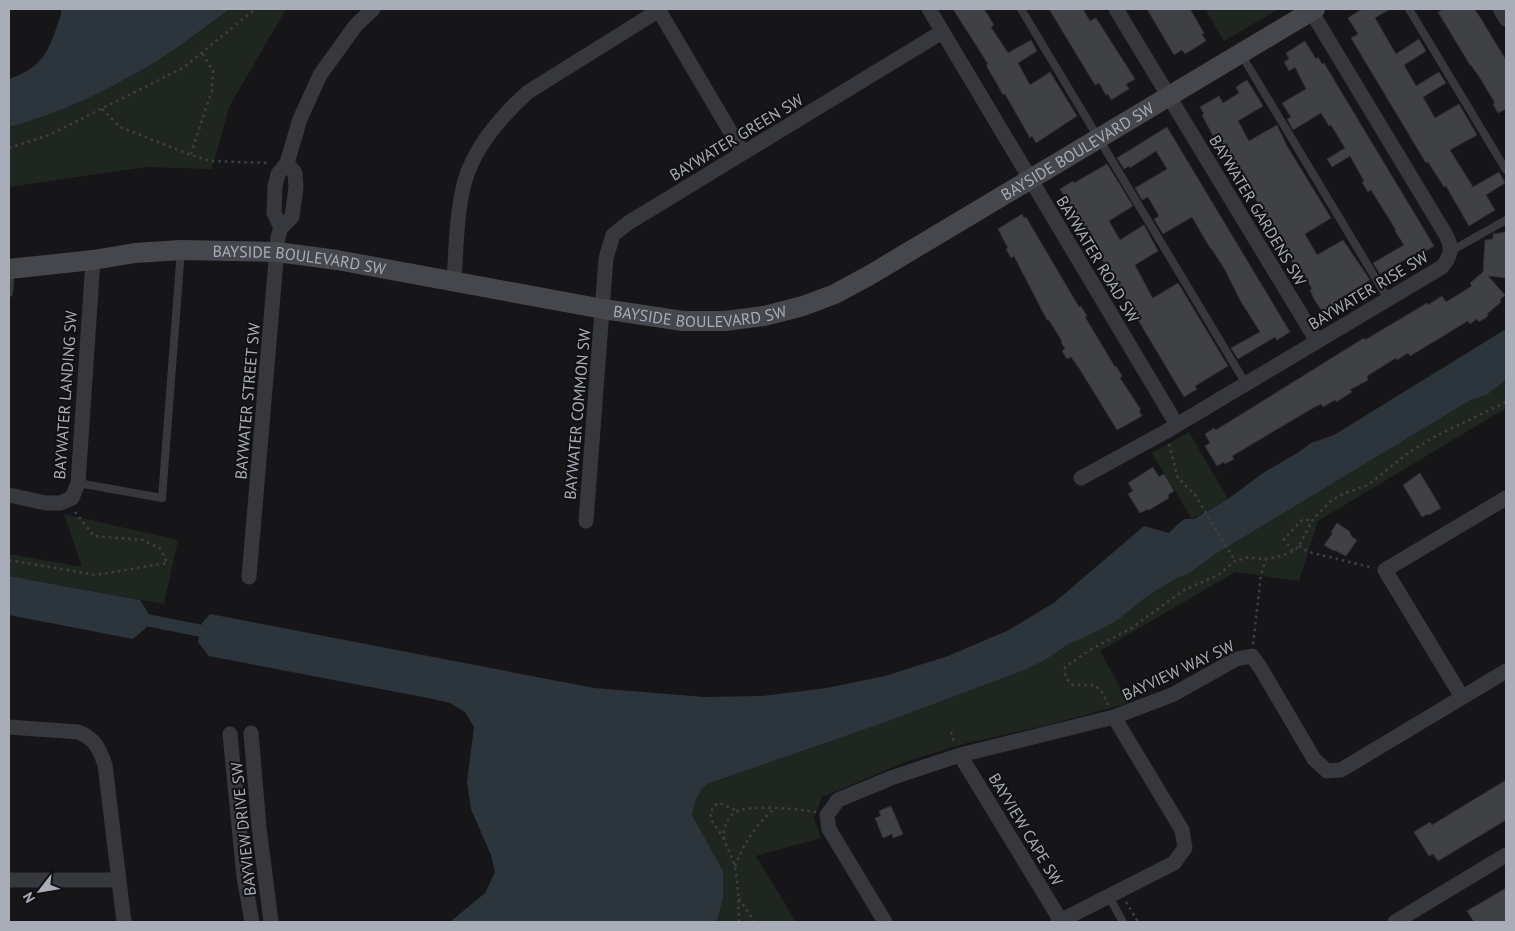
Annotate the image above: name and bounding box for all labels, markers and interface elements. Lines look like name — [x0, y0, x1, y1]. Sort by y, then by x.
street label: BAYWATER GREEN SW — [666, 89, 807, 185]
street label: BAYSIDE BOULEVARD SW — [997, 97, 1158, 205]
street label: BAYWATER GARDENS SW — [1205, 131, 1311, 289]
street label: BAYWATER ROAD SW — [1052, 192, 1144, 327]
street label: BAYSIDE BOULEVARD SW — [212, 241, 388, 279]
street label: BAYWATER RISE SW — [1304, 246, 1432, 334]
street label: BAYSIDE BOULEVARD SW — [612, 300, 789, 331]
street label: BAYWATER LANDING SW — [49, 309, 81, 480]
street label: BAYWATER STREET SW — [230, 321, 264, 480]
street label: BAYWATER COMMON SW — [560, 327, 595, 500]
street label: BAYVIEW WAY SW — [1119, 635, 1238, 705]
street label: BAYVIEW DRIVE SW — [226, 760, 260, 897]
street label: BAYVIEW CAPE SW — [985, 769, 1068, 889]
north arrow — [15, 866, 65, 916]
text: N — [19, 889, 39, 906]

